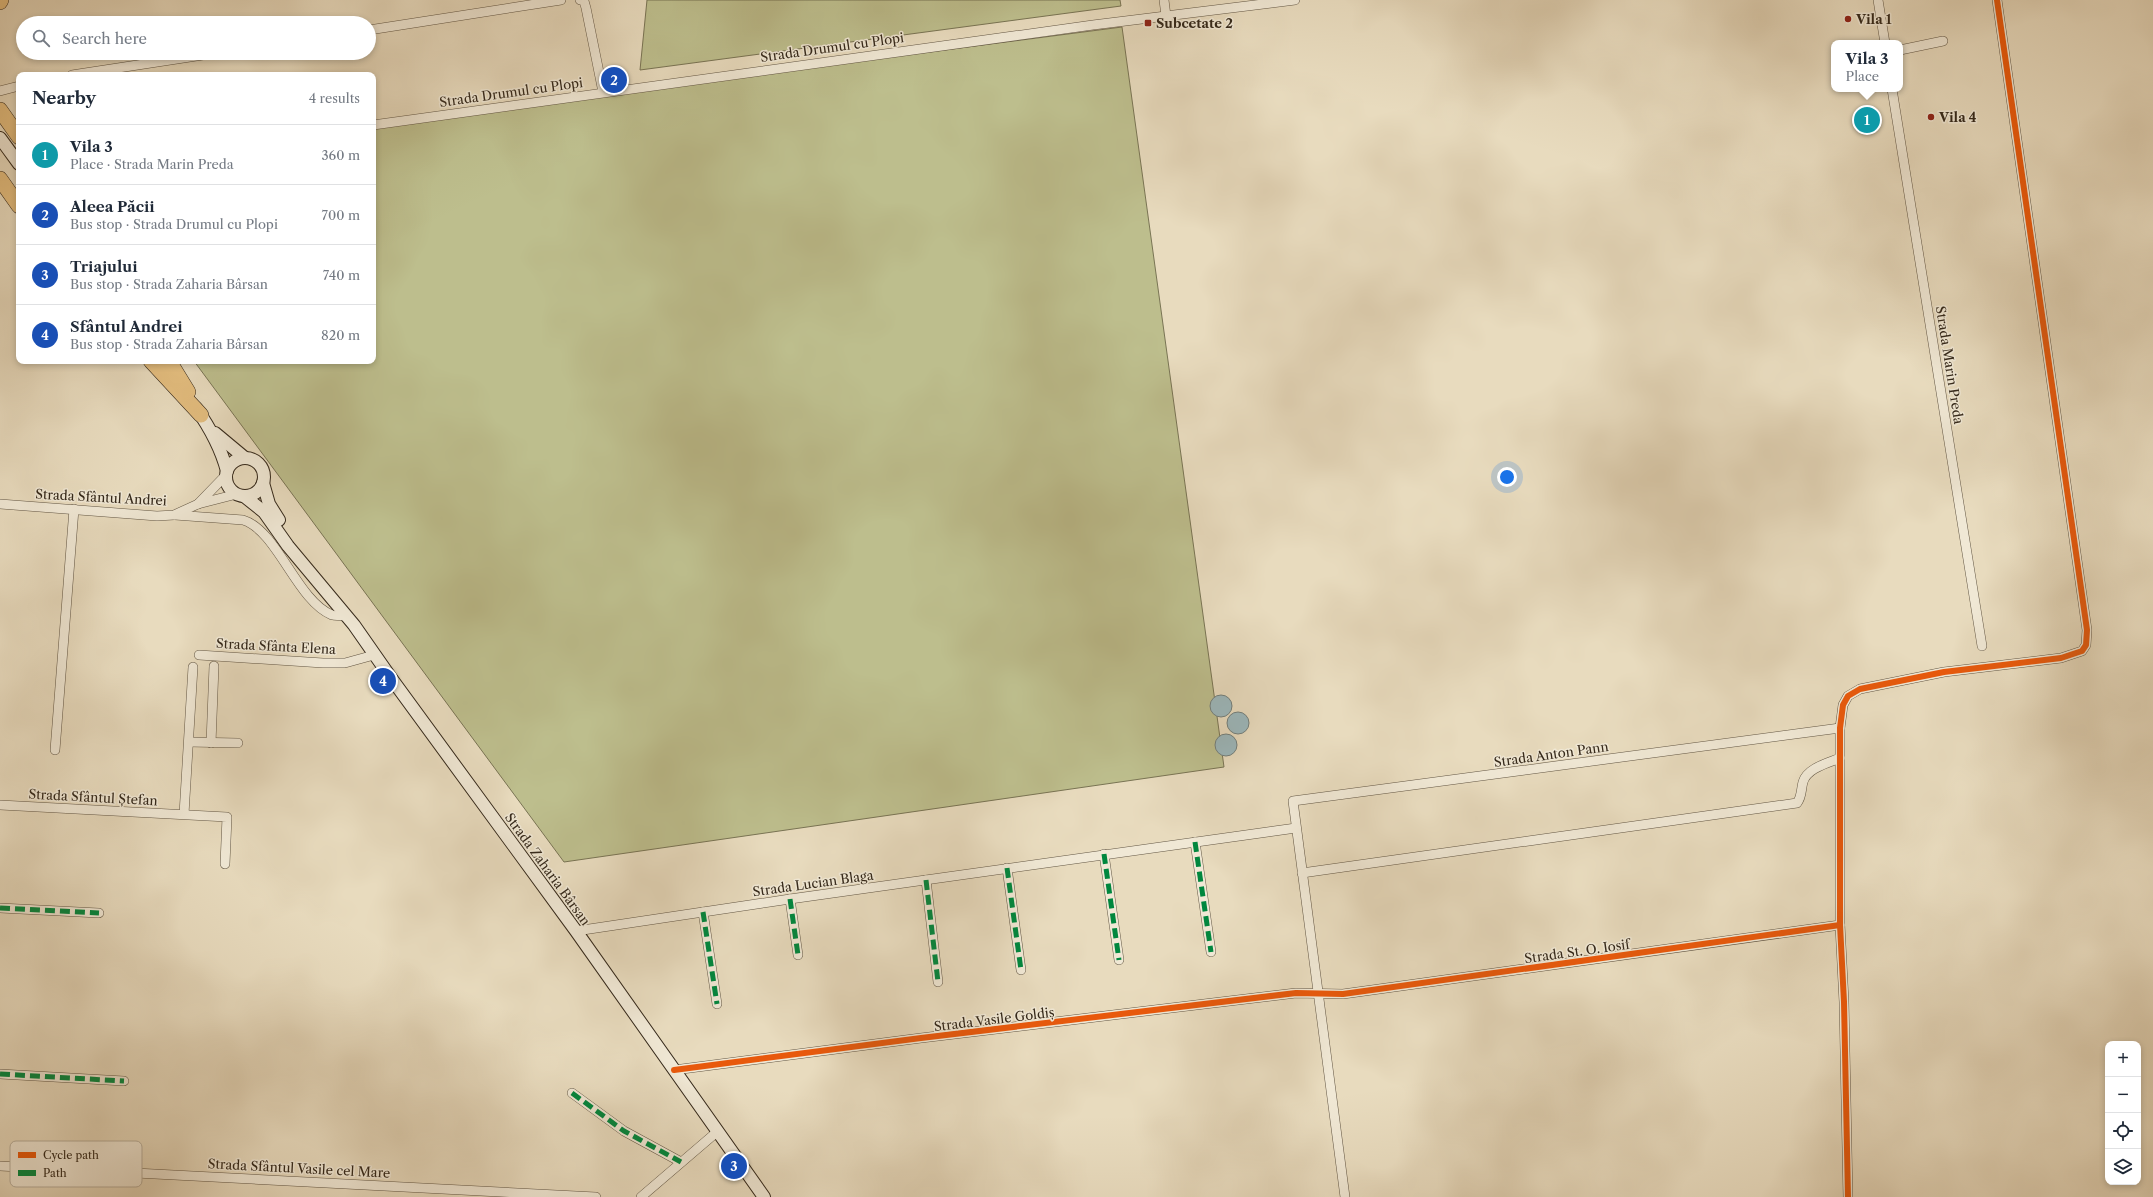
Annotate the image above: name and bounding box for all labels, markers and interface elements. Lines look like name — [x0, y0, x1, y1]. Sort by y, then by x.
place label: Vila 1 — [1855, 11, 1892, 27]
marker: Vila 1 — [1843, 14, 1853, 24]
place label: Subcetate 2 — [1156, 15, 1233, 31]
search box — [16, 16, 376, 60]
marker: Subcetate 2 — [1143, 18, 1153, 28]
icon: search — [30, 27, 52, 49]
text: Search here — [62, 29, 147, 48]
street label: Strada Drumul cu Plopi — [759, 29, 905, 65]
popup — [1831, 40, 1903, 92]
text: Vila 3 — [1846, 49, 1888, 68]
pin: 2 — [601, 65, 627, 95]
text: Place — [1846, 68, 1879, 84]
street label: Strada Drumul cu Plopi — [438, 74, 584, 110]
text: Nearby — [32, 88, 96, 108]
text: 4 results — [309, 90, 360, 106]
pin: 1 — [1854, 105, 1880, 135]
place label: Vila 4 — [1938, 109, 1977, 125]
marker: Vila 4 — [1926, 112, 1936, 122]
text: Vila 3 — [70, 137, 113, 156]
text: 1 — [42, 147, 48, 163]
text: 360 m — [321, 147, 360, 163]
text: Place · Strada Marin Preda — [70, 156, 234, 172]
text: Aleea Păcii — [70, 197, 155, 216]
text: 2 — [41, 207, 49, 223]
text: 700 m — [322, 207, 360, 223]
text: Bus stop · Strada Drumul cu Plopi — [70, 216, 278, 232]
text: Triajului — [70, 257, 138, 276]
text: 3 — [41, 267, 49, 283]
text: 740 m — [323, 267, 360, 283]
text: Bus stop · Strada Zaharia Bârsan — [70, 276, 268, 292]
street label: Strada Marin Preda — [1933, 305, 1967, 425]
text: Sfântul Andrei — [70, 317, 183, 336]
text: 4 — [41, 327, 49, 343]
text: 820 m — [321, 327, 360, 343]
text: Bus stop · Strada Zaharia Bârsan — [70, 336, 268, 352]
your location — [1497, 467, 1517, 487]
street label: Strada Sfântul Andrei — [35, 486, 167, 508]
street label: Strada Sfânta Elena — [216, 635, 336, 657]
pin: 4 — [370, 666, 396, 696]
street label: Strada Anton Pann — [1493, 738, 1609, 770]
street label: Strada Sfântul Ștefan — [28, 786, 158, 809]
street label: Strada Zaharia Bârsan — [502, 810, 594, 928]
street label: Strada Lucian Blaga — [752, 867, 875, 899]
street label: Strada St. O. Iosif — [1523, 936, 1632, 966]
street label: Strada Vasile Goldiș — [933, 1004, 1056, 1035]
map controls — [2105, 1041, 2141, 1185]
button: + — [2105, 1041, 2141, 1077]
button: − — [2105, 1077, 2141, 1113]
button: locate — [2105, 1113, 2141, 1149]
legend — [10, 1141, 142, 1187]
text: Cycle path — [43, 1148, 99, 1162]
button: layers — [2105, 1149, 2141, 1185]
pin: 3 — [721, 1151, 747, 1181]
street label: Strada Sfântul Vasile cel Mare — [207, 1155, 391, 1181]
text: Path — [43, 1166, 67, 1180]

